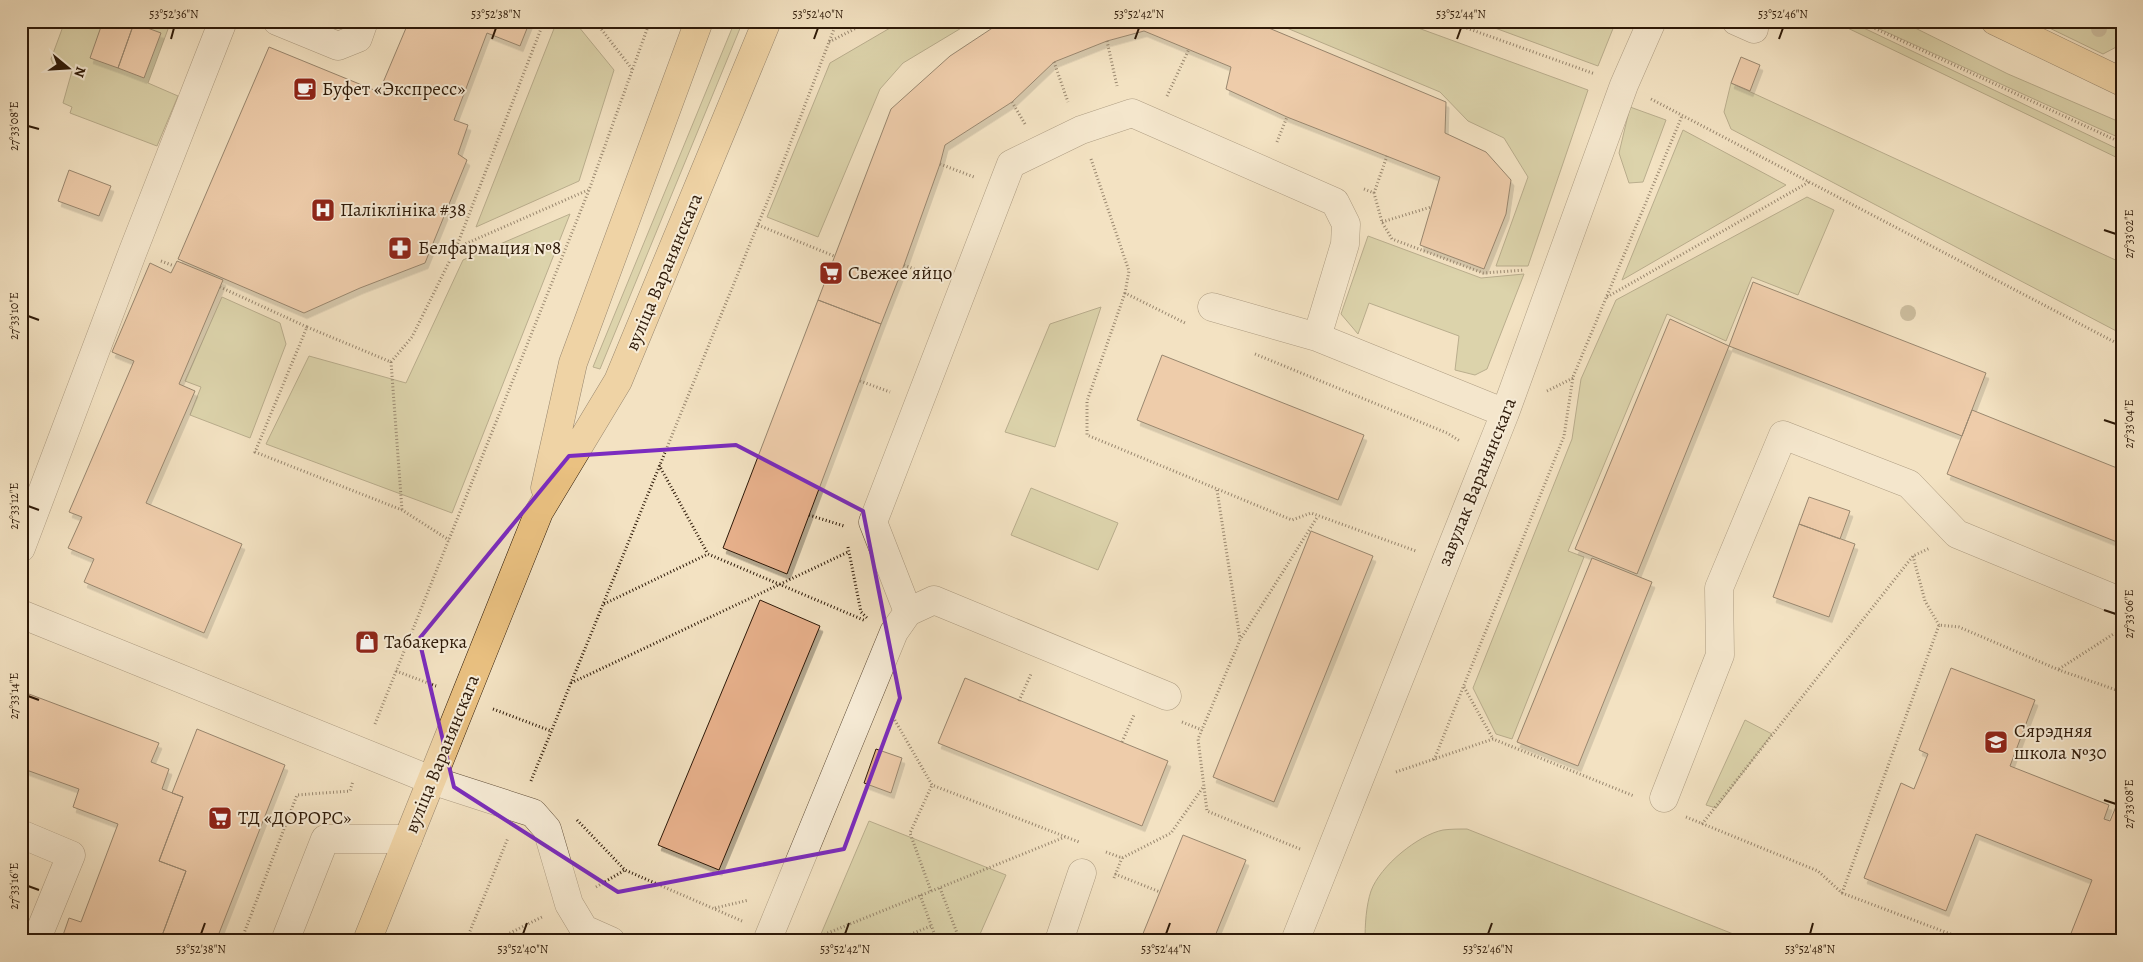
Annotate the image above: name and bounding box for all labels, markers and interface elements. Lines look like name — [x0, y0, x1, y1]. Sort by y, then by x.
text: 53°52'36"N — [149, 6, 199, 22]
text: 53°52'38"N — [471, 6, 521, 22]
text: 53°52'40"N — [793, 6, 844, 22]
text: 53°52'42"N — [1114, 6, 1164, 22]
text: 53°52'44"N — [1436, 6, 1486, 22]
text: 53°52'46"N — [1758, 6, 1808, 22]
north arrow — [42, 42, 92, 92]
text: N — [69, 64, 90, 80]
cafe icon: Буфет «Экспресс» — [292, 76, 318, 102]
place label: Буфет «Экспресс» — [322, 76, 465, 102]
text: 27°33'08"E — [6, 101, 22, 151]
street label: вуліца Варанянскага — [619, 189, 709, 355]
hospital icon: Паліклініка #38 — [310, 197, 336, 223]
place label: Паліклініка #38 — [340, 197, 466, 223]
text: 27°33'02"E — [2121, 209, 2137, 259]
pharmacy icon: Белфармация №8 — [387, 235, 413, 261]
place label: Белфармация №8 — [418, 235, 561, 261]
supermarket icon: Свежее яйцо — [818, 260, 844, 286]
place label: Свежее яйцо — [848, 260, 952, 286]
text: 27°33'10"E — [6, 292, 22, 340]
street label: завулак Варанянскага — [1431, 394, 1523, 570]
text: 27°33'04"E — [2121, 400, 2137, 448]
text: 27°33'12"E — [6, 483, 22, 529]
text: 27°33'06"E — [2121, 589, 2137, 639]
shop icon: Табакерка — [354, 629, 380, 655]
place label: Табакерка — [384, 629, 468, 655]
street label: вуліца Варанянскага — [398, 671, 486, 837]
text: 27°33'14"E — [6, 673, 22, 719]
place label: Сярэдняя школа №30 — [2014, 718, 2107, 766]
school or university icon: Сярэдняя школа №30 — [1983, 729, 2009, 755]
text: 27°33'08"E — [2121, 779, 2137, 829]
supermarket icon: ТД «ДОРОРС» — [207, 805, 233, 831]
place label: ТД «ДОРОРС» — [238, 805, 351, 831]
text: 27°33'16"E — [6, 863, 22, 909]
text: 53°52'38"N — [176, 941, 226, 957]
text: 53°52'40"N — [498, 941, 549, 957]
text: 53°52'42"N — [820, 941, 870, 957]
text: 53°52'44"N — [1141, 941, 1191, 957]
text: 53°52'46"N — [1463, 941, 1513, 957]
text: 53°52'48"N — [1785, 941, 1835, 957]

